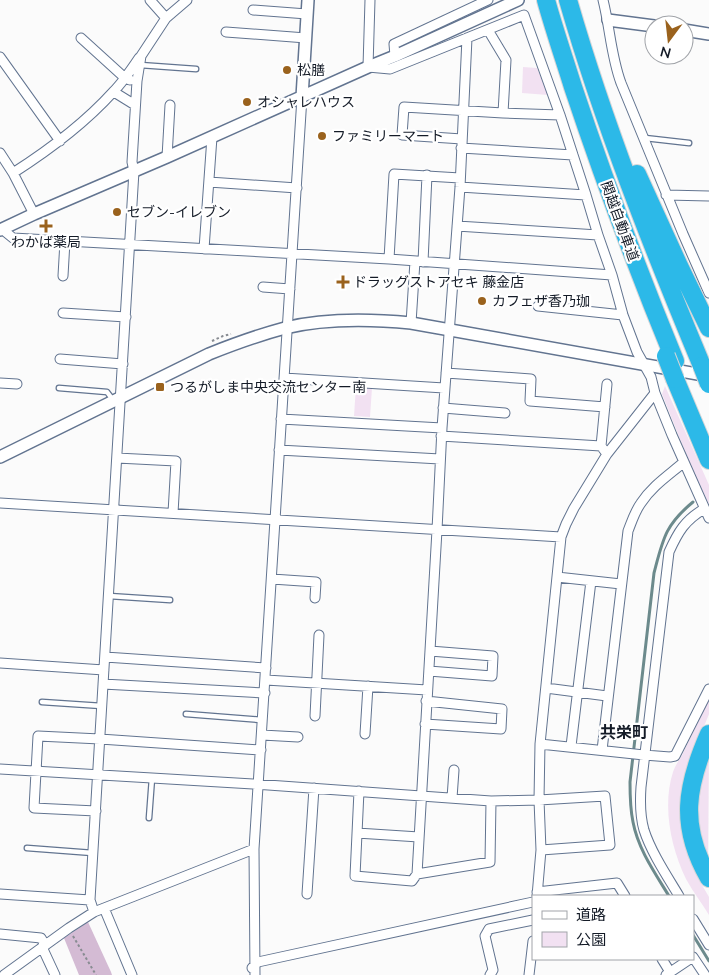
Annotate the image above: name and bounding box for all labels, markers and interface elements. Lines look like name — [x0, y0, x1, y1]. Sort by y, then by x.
north arrow — [644, 15, 694, 65]
text: N — [658, 42, 673, 63]
place label: 松膳 — [297, 61, 325, 79]
marker: 松膳 — [281, 64, 293, 76]
place label: オシャレハウス — [257, 93, 355, 111]
marker: オシャレハウス — [241, 96, 253, 108]
place label: ファミリーマート — [332, 127, 444, 145]
marker: ファミリーマート — [316, 130, 328, 142]
street label: 関越自動車道 — [597, 178, 643, 264]
place label: セブン-イレブン — [127, 203, 231, 221]
marker: セブン-イレブン — [111, 206, 123, 218]
marker: わかば薬局 — [40, 220, 52, 232]
place label: わかば薬局 — [11, 233, 81, 251]
place label: ドラッグストアセキ 藤金店 — [353, 273, 524, 291]
marker: ドラッグストアセキ 藤金店 — [337, 276, 349, 288]
place label: カフェザ香乃珈 — [492, 292, 590, 310]
marker: カフェザ香乃珈 — [476, 295, 488, 307]
place label: つるがしま中央交流センター南 — [170, 378, 366, 396]
marker: つるがしま中央交流センター南 — [154, 381, 166, 393]
district label: 共栄町 — [600, 722, 648, 742]
legend — [532, 895, 694, 960]
text: 道路 — [576, 905, 606, 924]
text: 公園 — [576, 930, 606, 949]

